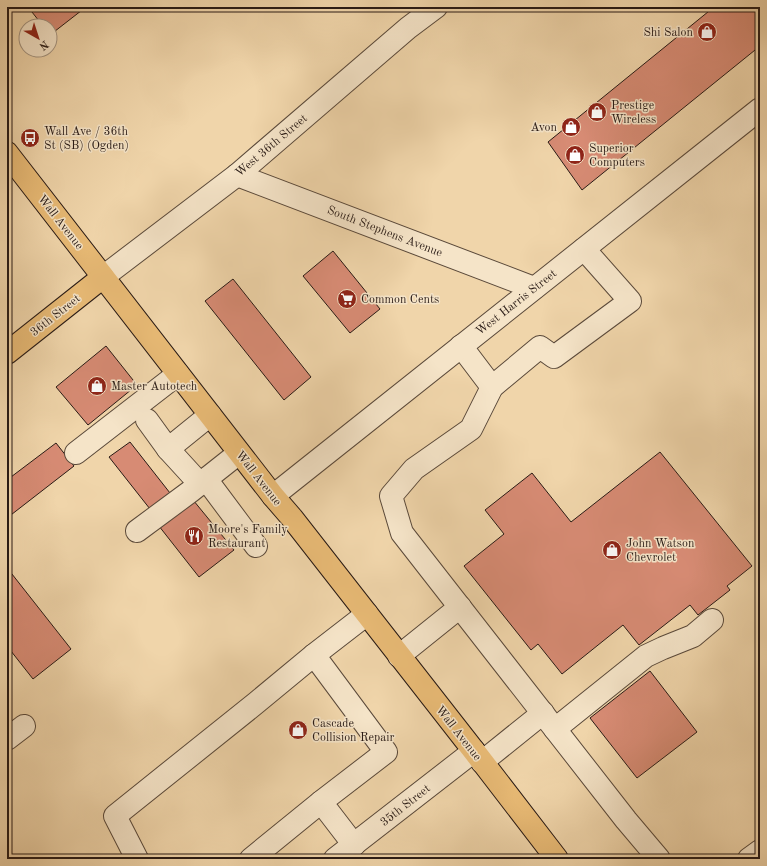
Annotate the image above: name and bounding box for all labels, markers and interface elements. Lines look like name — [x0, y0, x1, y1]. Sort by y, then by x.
north arrow — [18, 18, 58, 58]
shop icon: Shi Salon — [696, 21, 718, 43]
place label: Shi Salon — [643, 27, 694, 39]
text: N — [36, 38, 50, 52]
place label: Prestige Wireless — [611, 100, 656, 126]
shop icon: Prestige Wireless — [586, 101, 608, 123]
street label: West 36th Street — [233, 112, 310, 179]
shop icon: Avon — [560, 116, 582, 138]
place label: Avon — [530, 122, 558, 134]
place label: Wall Ave / 36th St (SB) (Ogden) — [44, 126, 129, 152]
bus stop icon: Wall Ave / 36th St (SB) (Ogden) — [19, 127, 41, 149]
place label: Superior Computers — [589, 143, 645, 169]
shop icon: Superior Computers — [564, 144, 586, 166]
street label: Wall Avenue — [35, 193, 85, 253]
street label: South Stephens Avenue — [325, 204, 444, 260]
street label: West Harris Street — [474, 268, 559, 338]
supermarket icon: Common Cents — [336, 288, 358, 310]
street label: 36th Street — [28, 293, 83, 339]
place label: Common Cents — [361, 294, 439, 306]
shop icon: Master Autotech — [86, 375, 108, 397]
place label: Master Autotech — [111, 381, 198, 393]
street label: Wall Avenue — [233, 449, 283, 509]
place label: Moore's Family Restaurant — [208, 524, 288, 550]
restaurant icon: Moore's Family Restaurant — [183, 525, 205, 547]
place label: John Watson Chevrolet — [626, 538, 695, 564]
shop icon: John Watson Chevrolet — [601, 539, 623, 561]
street label: Wall Avenue — [433, 704, 483, 764]
place label: Cascade Collision Repair — [312, 718, 394, 744]
shop icon: Cascade Collision Repair — [287, 719, 309, 741]
street label: 35th Street — [378, 782, 433, 829]

